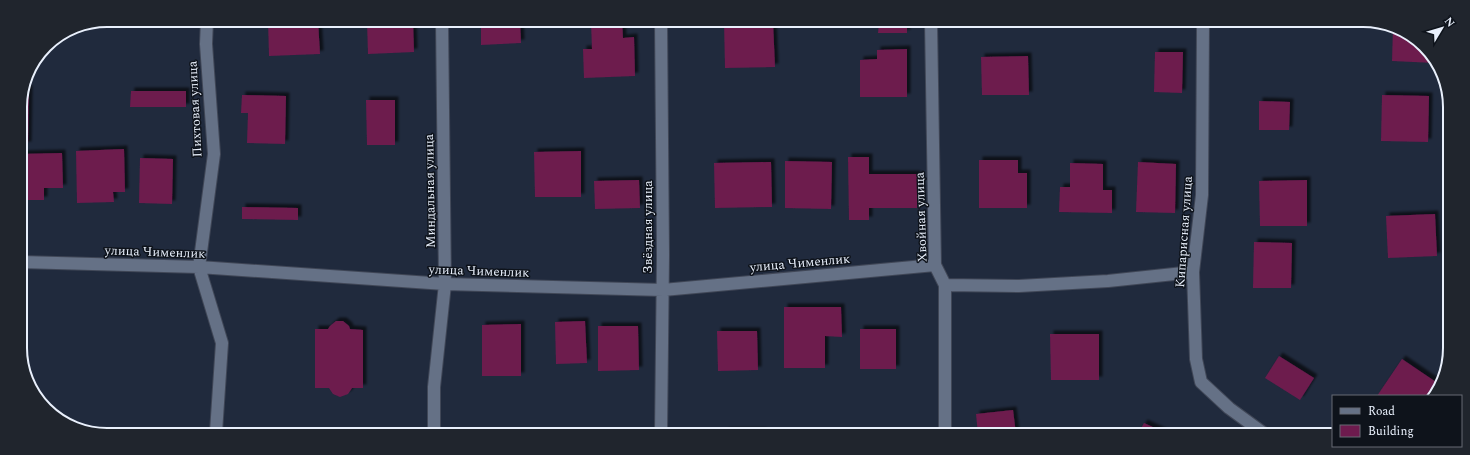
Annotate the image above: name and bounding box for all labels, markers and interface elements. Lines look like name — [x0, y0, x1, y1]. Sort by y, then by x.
north arrow — [1422, 8, 1462, 48]
text: N — [1440, 13, 1459, 31]
street label: Пихтовая улица — [182, 60, 208, 158]
street label: Миндальная улица — [419, 133, 441, 248]
street label: Хвойная улица — [909, 171, 933, 262]
street label: Кипарисная улица — [1170, 175, 1198, 288]
street label: Звёздная улица — [638, 180, 658, 274]
street label: улица Чименлик — [103, 240, 206, 264]
street label: улица Чименлик — [748, 249, 851, 277]
street label: улица Чименлик — [427, 259, 530, 283]
legend — [1332, 395, 1462, 447]
text: Road — [1368, 402, 1395, 421]
text: Building — [1368, 422, 1414, 441]

